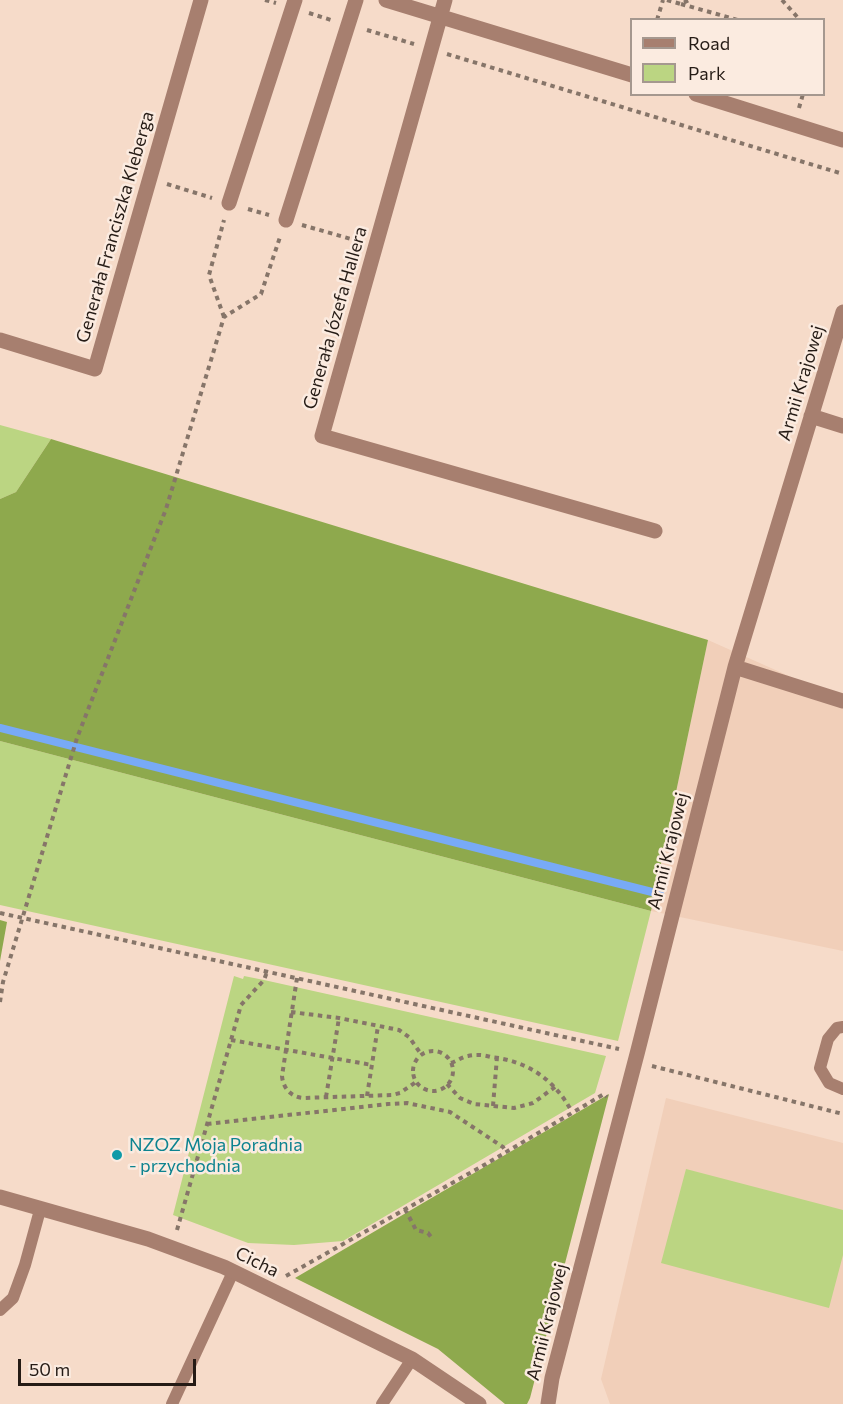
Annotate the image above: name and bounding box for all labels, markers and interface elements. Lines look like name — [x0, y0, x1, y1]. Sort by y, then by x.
legend — [630, 18, 825, 96]
text: Road — [688, 32, 730, 54]
text: Park — [688, 62, 726, 84]
street label: Generała Franciszka Kleberga — [72, 109, 158, 345]
street label: Generała Józefa Hallera — [299, 224, 371, 412]
street label: Armii Krajowej — [773, 323, 829, 443]
street label: Armii Krajowej — [643, 790, 693, 912]
place label: NZOZ Moja Poradnia - przychodnia — [129, 1134, 303, 1176]
marker: NZOZ Moja Poradnia - przychodnia — [110, 1148, 124, 1162]
street label: Cicha — [232, 1242, 282, 1282]
street label: Armii Krajowej — [522, 1261, 572, 1383]
scale bar — [21, 1347, 200, 1385]
text: 50 m — [29, 1358, 70, 1380]

